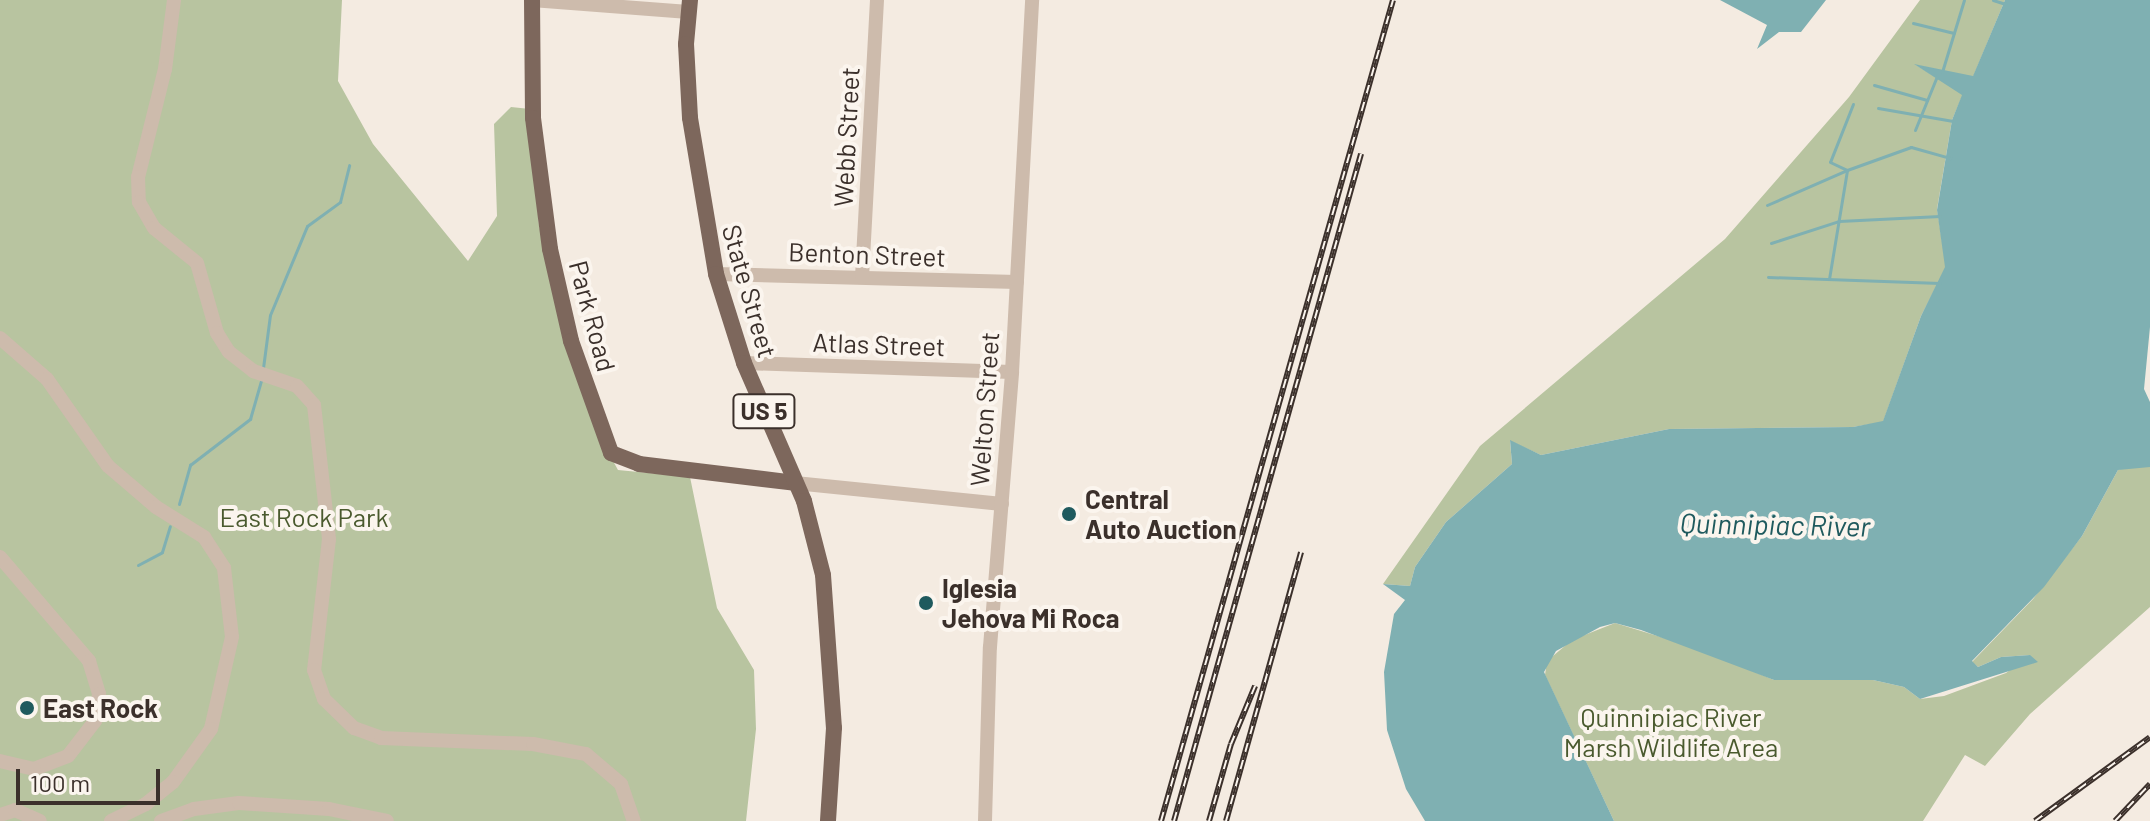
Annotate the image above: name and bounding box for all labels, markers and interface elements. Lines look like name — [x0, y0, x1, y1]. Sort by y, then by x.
street label: Webb Street — [827, 66, 865, 208]
street label: State Street — [716, 221, 784, 361]
street label: Benton Street — [788, 236, 946, 272]
street label: Park Road — [563, 257, 623, 375]
street label: Atlas Street — [812, 326, 946, 362]
street label: Welton Street — [963, 331, 1005, 487]
road number: US 5 — [732, 391, 796, 431]
place label: Central Auto Auction — [1085, 483, 1237, 544]
park label: East Rock Park — [220, 501, 388, 533]
marker: Central Auto Auction — [1060, 505, 1078, 523]
water label: Quinnipiac River — [1680, 506, 1870, 542]
place label: Iglesia Jehova Mi Roca — [942, 572, 1119, 634]
marker: Iglesia Jehova Mi Roca — [917, 594, 935, 612]
place label: East Rock — [43, 692, 158, 724]
marker: East Rock — [18, 699, 36, 717]
park label: Quinnipiac River Marsh Wildlife Area — [1564, 701, 1778, 762]
scale bar — [20, 753, 164, 803]
text: 100 m — [30, 768, 90, 797]

